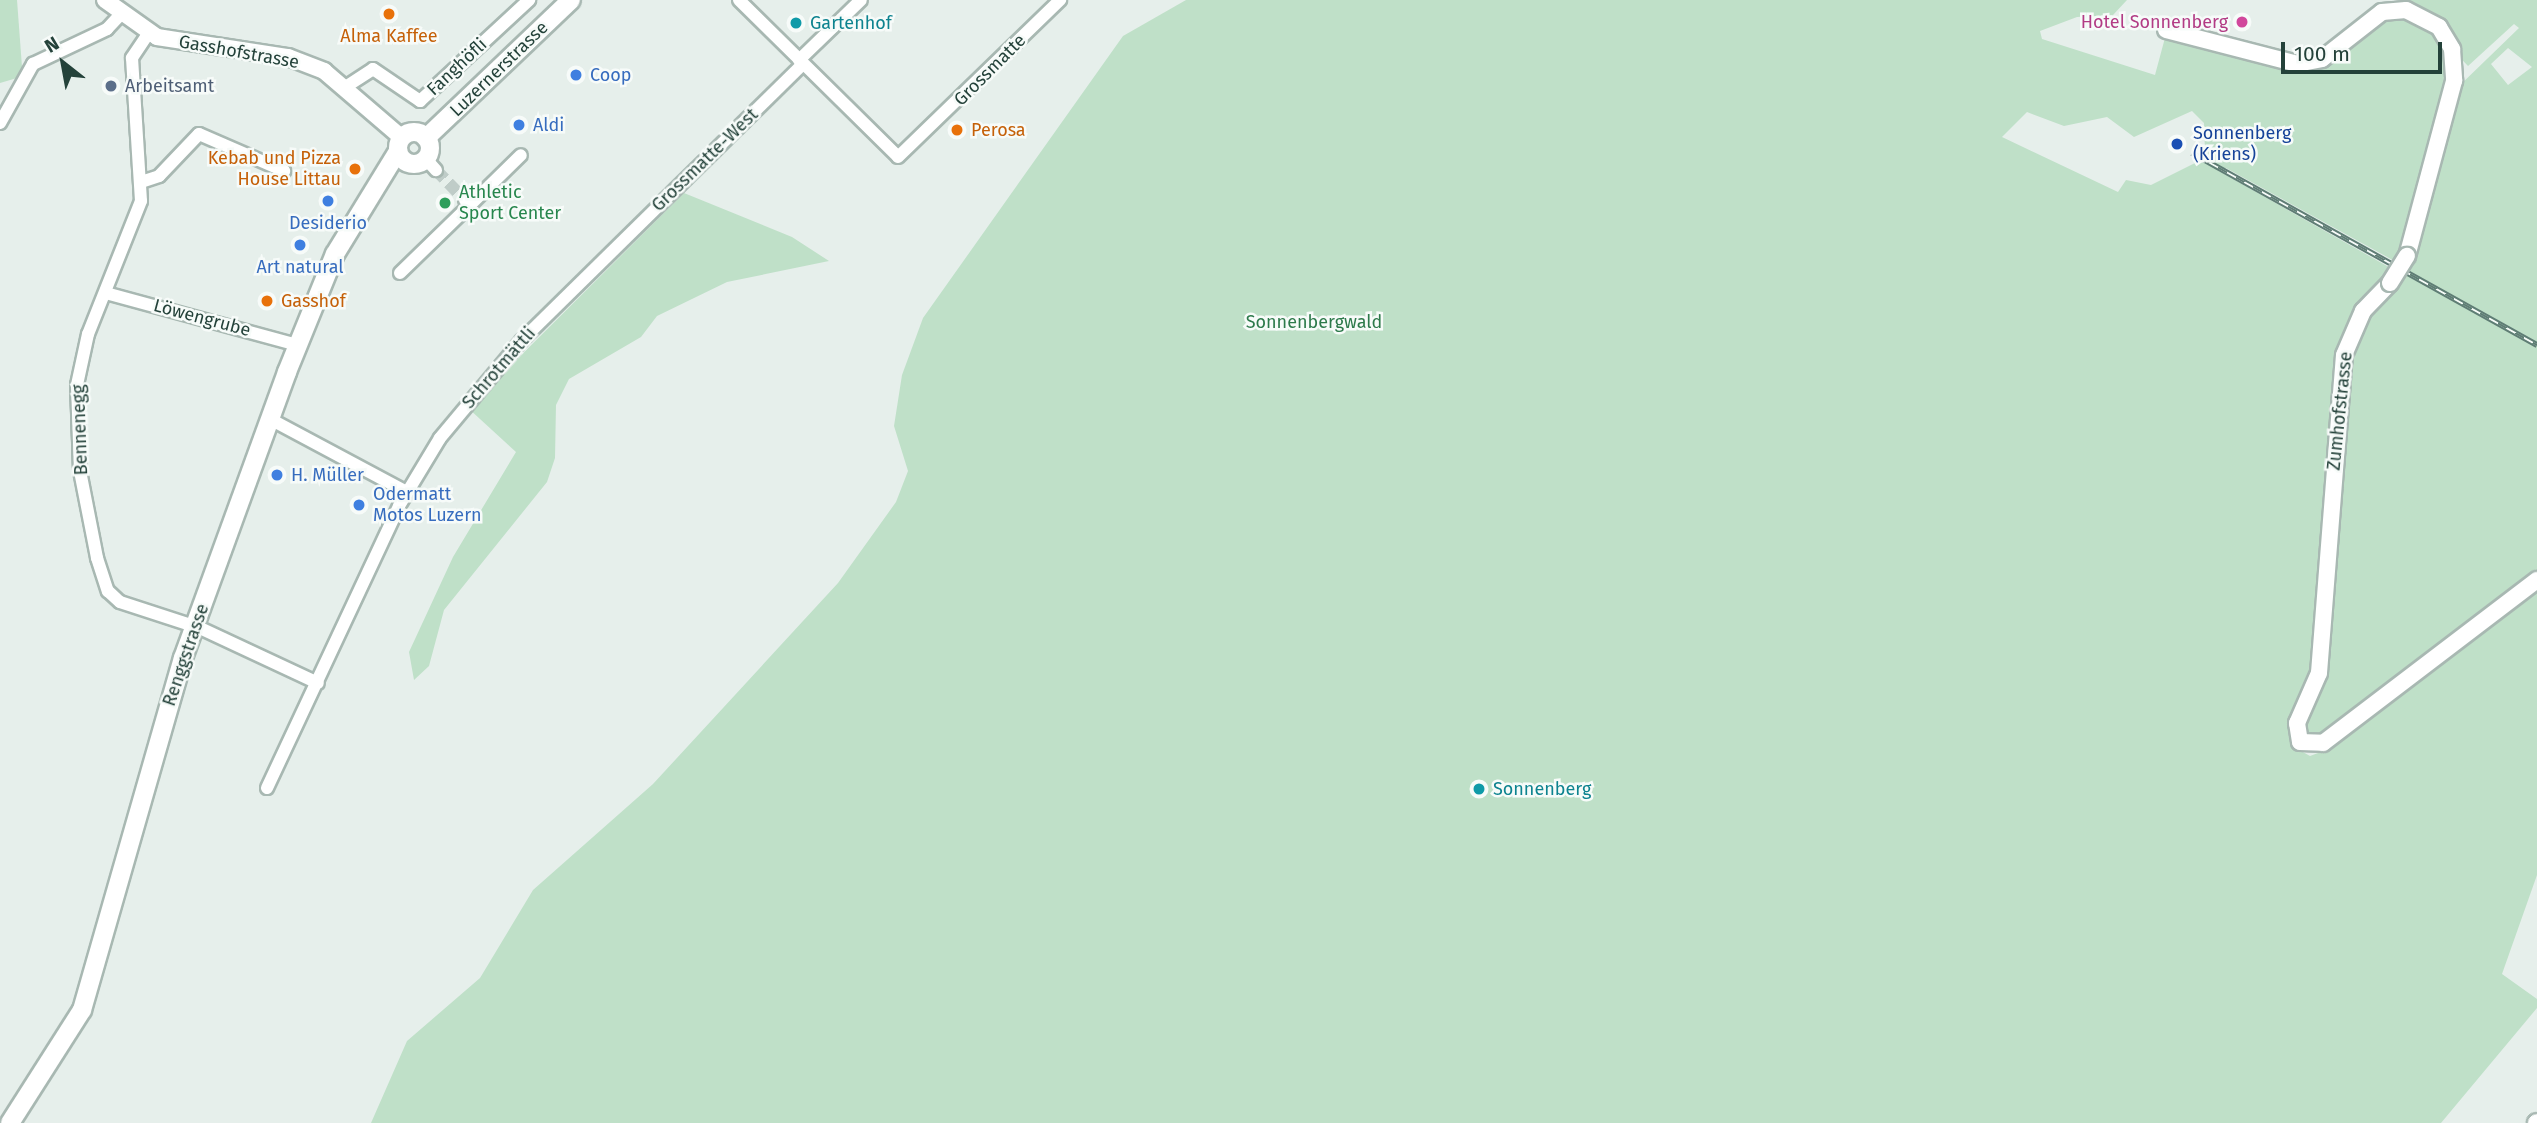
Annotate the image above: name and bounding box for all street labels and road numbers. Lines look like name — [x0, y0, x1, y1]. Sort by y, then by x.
street label: Luzernerstrasse — [445, 17, 553, 121]
street label: Grossmatte — [950, 30, 1030, 110]
street label: Gasshofstrasse — [177, 31, 301, 73]
street label: Fanghöfli — [422, 34, 492, 100]
street label: Grossmatte-West — [647, 104, 763, 216]
street label: Löwengrube — [151, 295, 253, 341]
street label: Schrotmättli — [458, 323, 540, 413]
street label: Zumhofstrasse — [2323, 351, 2357, 471]
street label: Bennenegg — [68, 384, 92, 476]
street label: Renggstrasse — [158, 601, 214, 709]

